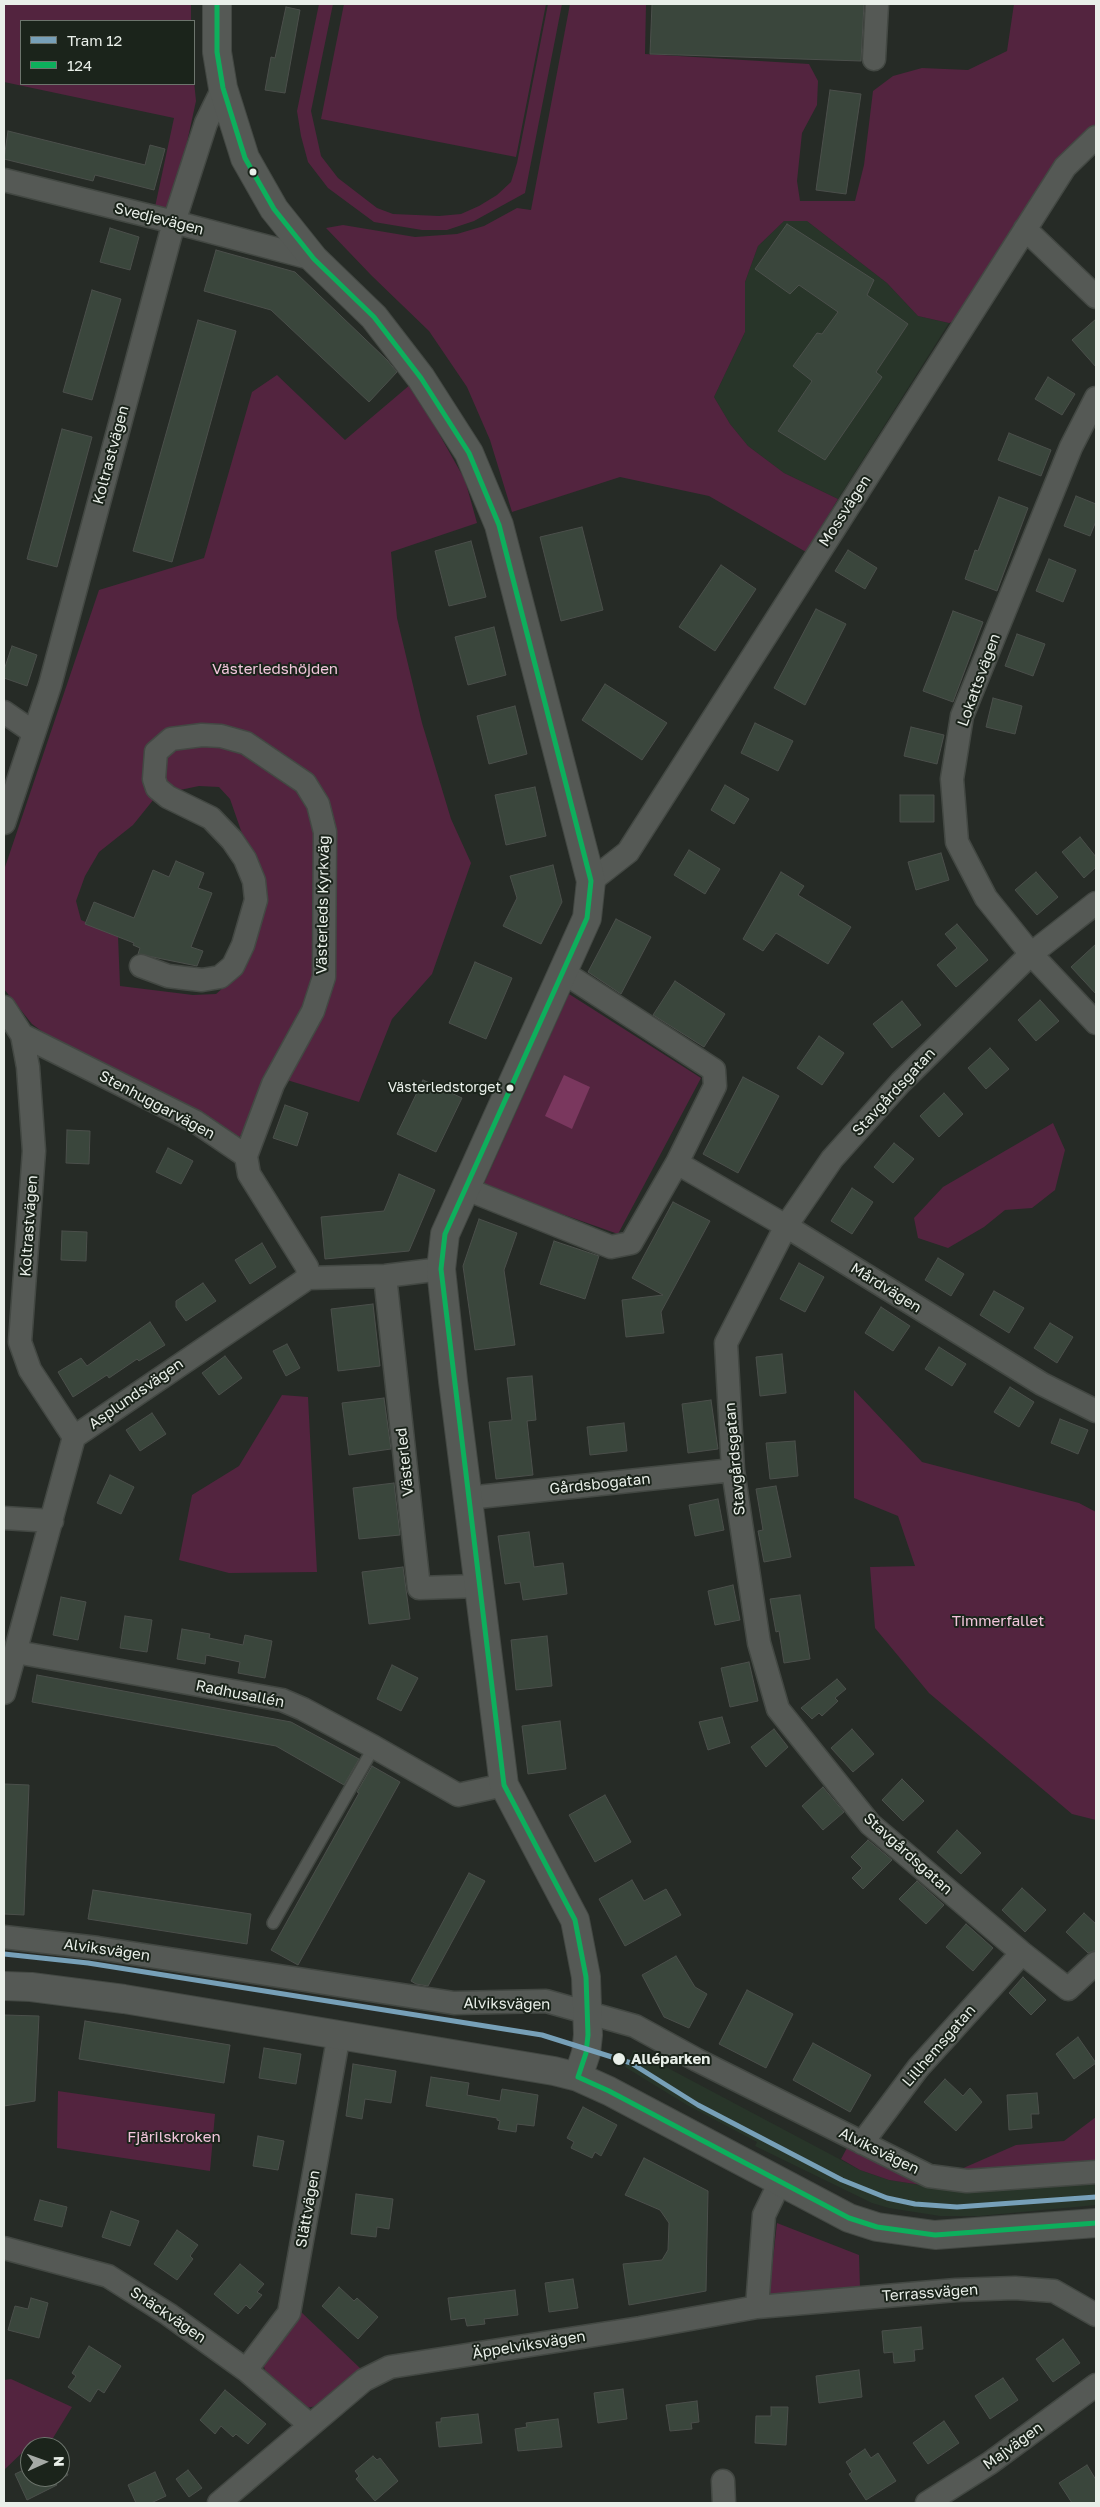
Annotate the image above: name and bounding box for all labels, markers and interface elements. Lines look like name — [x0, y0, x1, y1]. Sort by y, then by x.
legend — [20, 20, 195, 85]
text: Tram 12 — [67, 31, 122, 49]
text: 124 — [67, 56, 92, 74]
unlabelled marker — [248, 167, 258, 177]
street label: Svedjevägen — [112, 199, 206, 239]
street label: Koltrastvägen — [89, 404, 133, 506]
street label: Mossvägen — [815, 472, 875, 550]
street label: Lokattsvägen — [954, 631, 1004, 729]
park label: Västerledshöjden — [212, 660, 338, 678]
street label: Västerleds Kyrkväg — [313, 835, 333, 975]
street label: Stavgårdsgatan — [849, 1044, 939, 1140]
street label: Stenhuggarvägen — [96, 1067, 218, 1143]
place label: Västerledstorget — [388, 1080, 501, 1096]
marker: Västerledstorget — [505, 1083, 515, 1093]
street label: Koltrastvägen — [16, 1175, 42, 1277]
street label: Mårdvägen — [847, 1259, 925, 1317]
street label: Asplundsvägen — [85, 1355, 187, 1433]
street label: Stavgårdsgatan — [721, 1402, 749, 1516]
street label: Västerled — [392, 1427, 418, 1497]
street label: Gårdsbogatan — [549, 1470, 651, 1498]
park label: Timmerfallet — [952, 1612, 1044, 1630]
street label: Radhusallén — [194, 1677, 286, 1711]
street label: Stavgårdsgatan — [860, 1809, 956, 1899]
street label: Alviksvägen — [63, 1935, 151, 1965]
street label: Alviksvägen — [463, 1994, 551, 2014]
street label: Lillhemsgatan — [899, 2001, 979, 2091]
place label: Alléparken — [631, 2050, 710, 2068]
marker: Alléparken — [611, 2051, 627, 2067]
street label: Alviksvägen — [836, 2124, 922, 2178]
park label: Fjärilskroken — [127, 2128, 221, 2146]
street label: Slättvägen — [292, 2169, 324, 2249]
street label: Terrassvägen — [881, 2281, 979, 2305]
street label: Snäckvägen — [127, 2283, 209, 2347]
street label: Äppelviksvägen — [471, 2327, 587, 2363]
street label: Majvägen — [980, 2418, 1046, 2474]
north arrow — [20, 2437, 70, 2487]
text: N — [51, 2456, 68, 2467]

